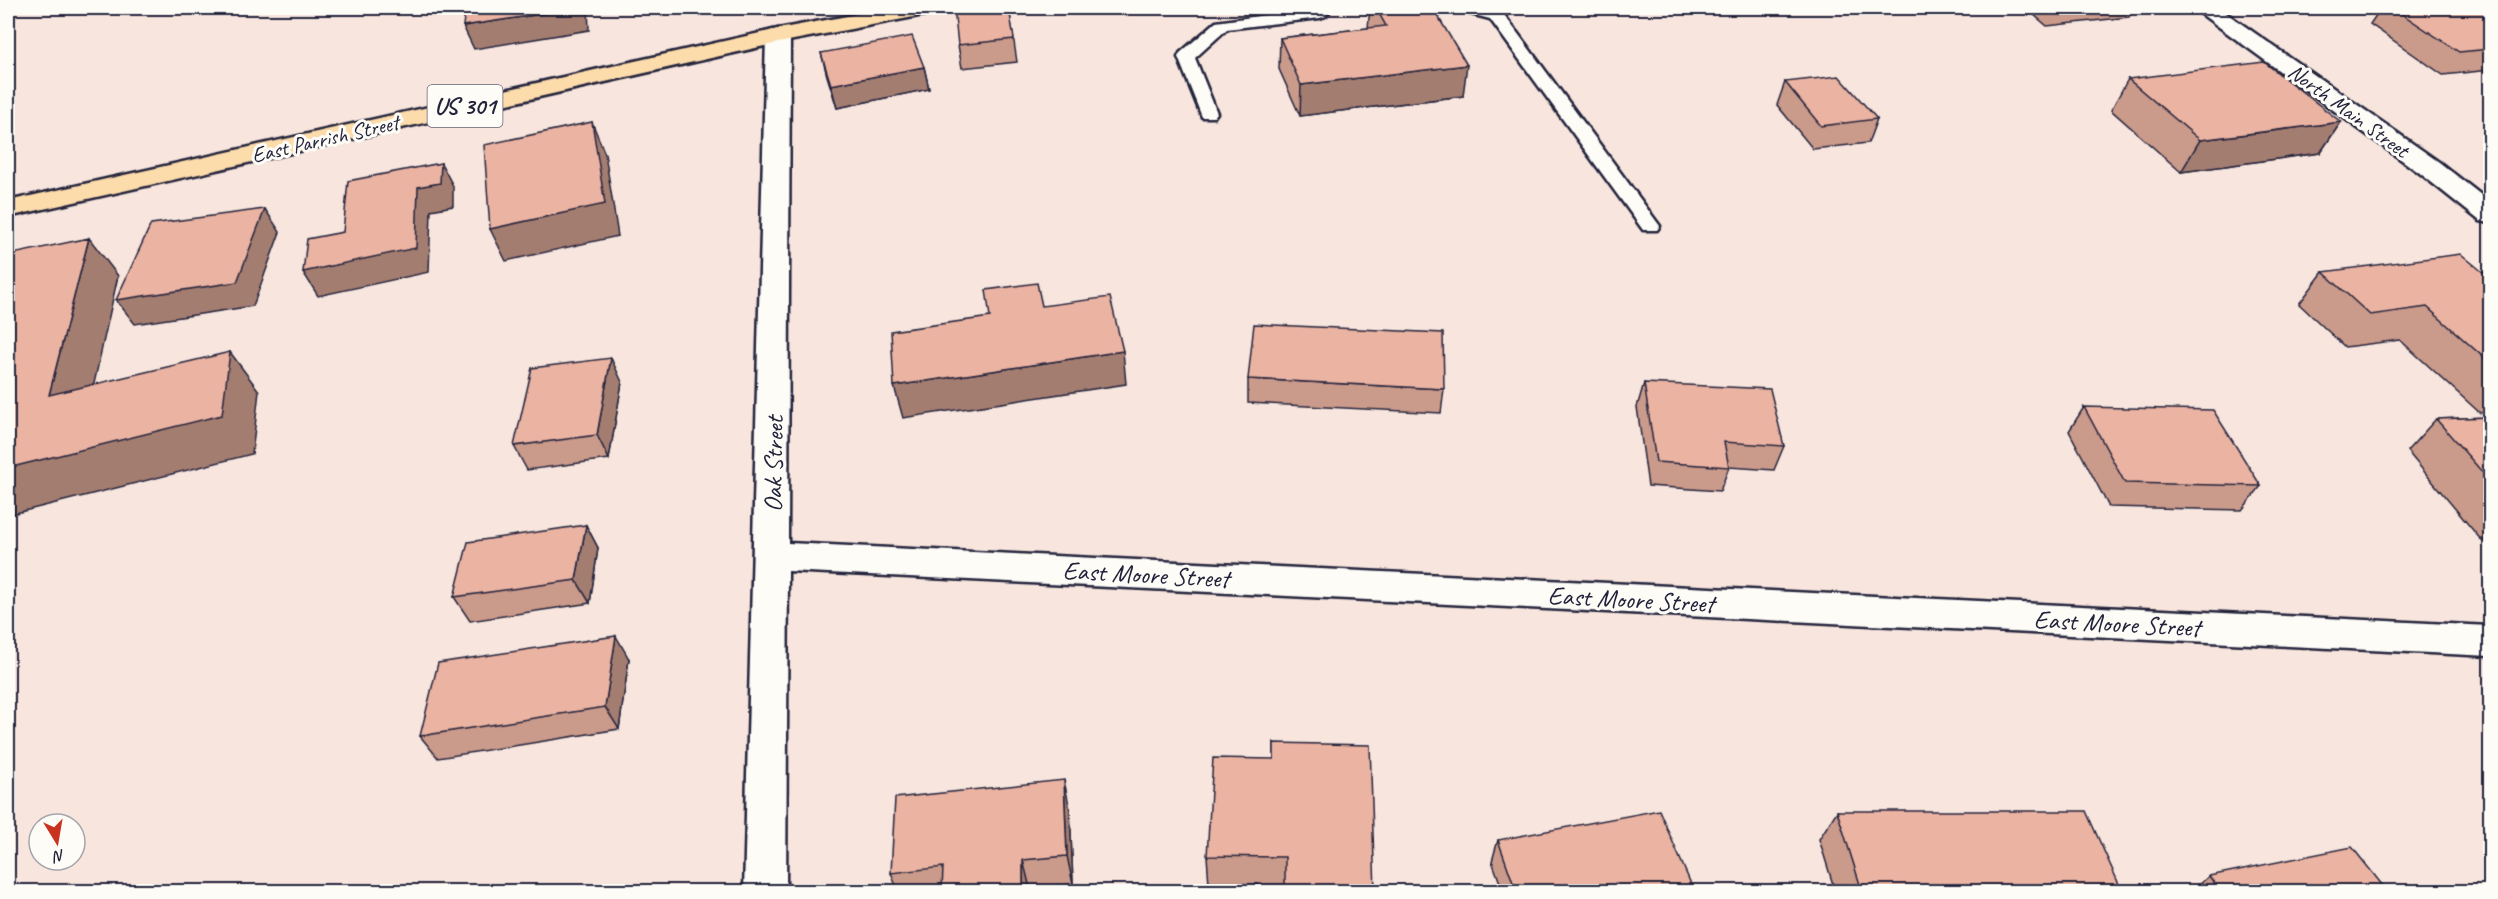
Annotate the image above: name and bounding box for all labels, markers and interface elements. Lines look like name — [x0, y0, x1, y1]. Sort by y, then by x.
street label: North Main Street — [2283, 58, 2416, 166]
road number: US 301 — [428, 85, 502, 127]
street label: East Parrish Street — [249, 108, 404, 169]
street label: Oak Street — [756, 413, 791, 512]
street label: East Moore Street — [1062, 554, 1233, 596]
street label: East Moore Street — [1547, 579, 1718, 621]
street label: East Moore Street — [2033, 603, 2204, 645]
north arrow — [27, 812, 87, 872]
text: N — [50, 845, 66, 867]

